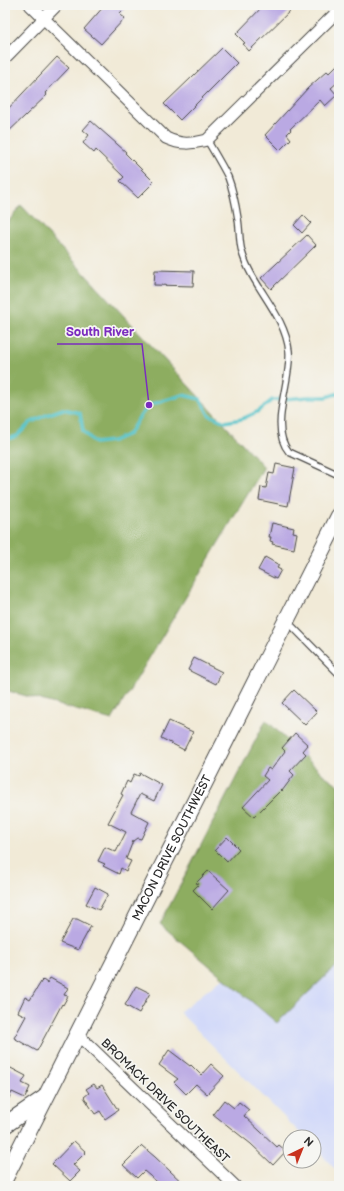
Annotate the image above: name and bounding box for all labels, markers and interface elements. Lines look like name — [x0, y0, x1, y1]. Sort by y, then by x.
callout: South River — [57, 319, 142, 344]
text: South River — [66, 324, 135, 340]
street label: MACON DRIVE SOUTHWEST — [129, 772, 215, 923]
street label: BROMACK DRIVE SOUTHEAST — [98, 1036, 233, 1167]
north arrow — [282, 1129, 322, 1169]
text: N — [301, 1134, 316, 1150]

